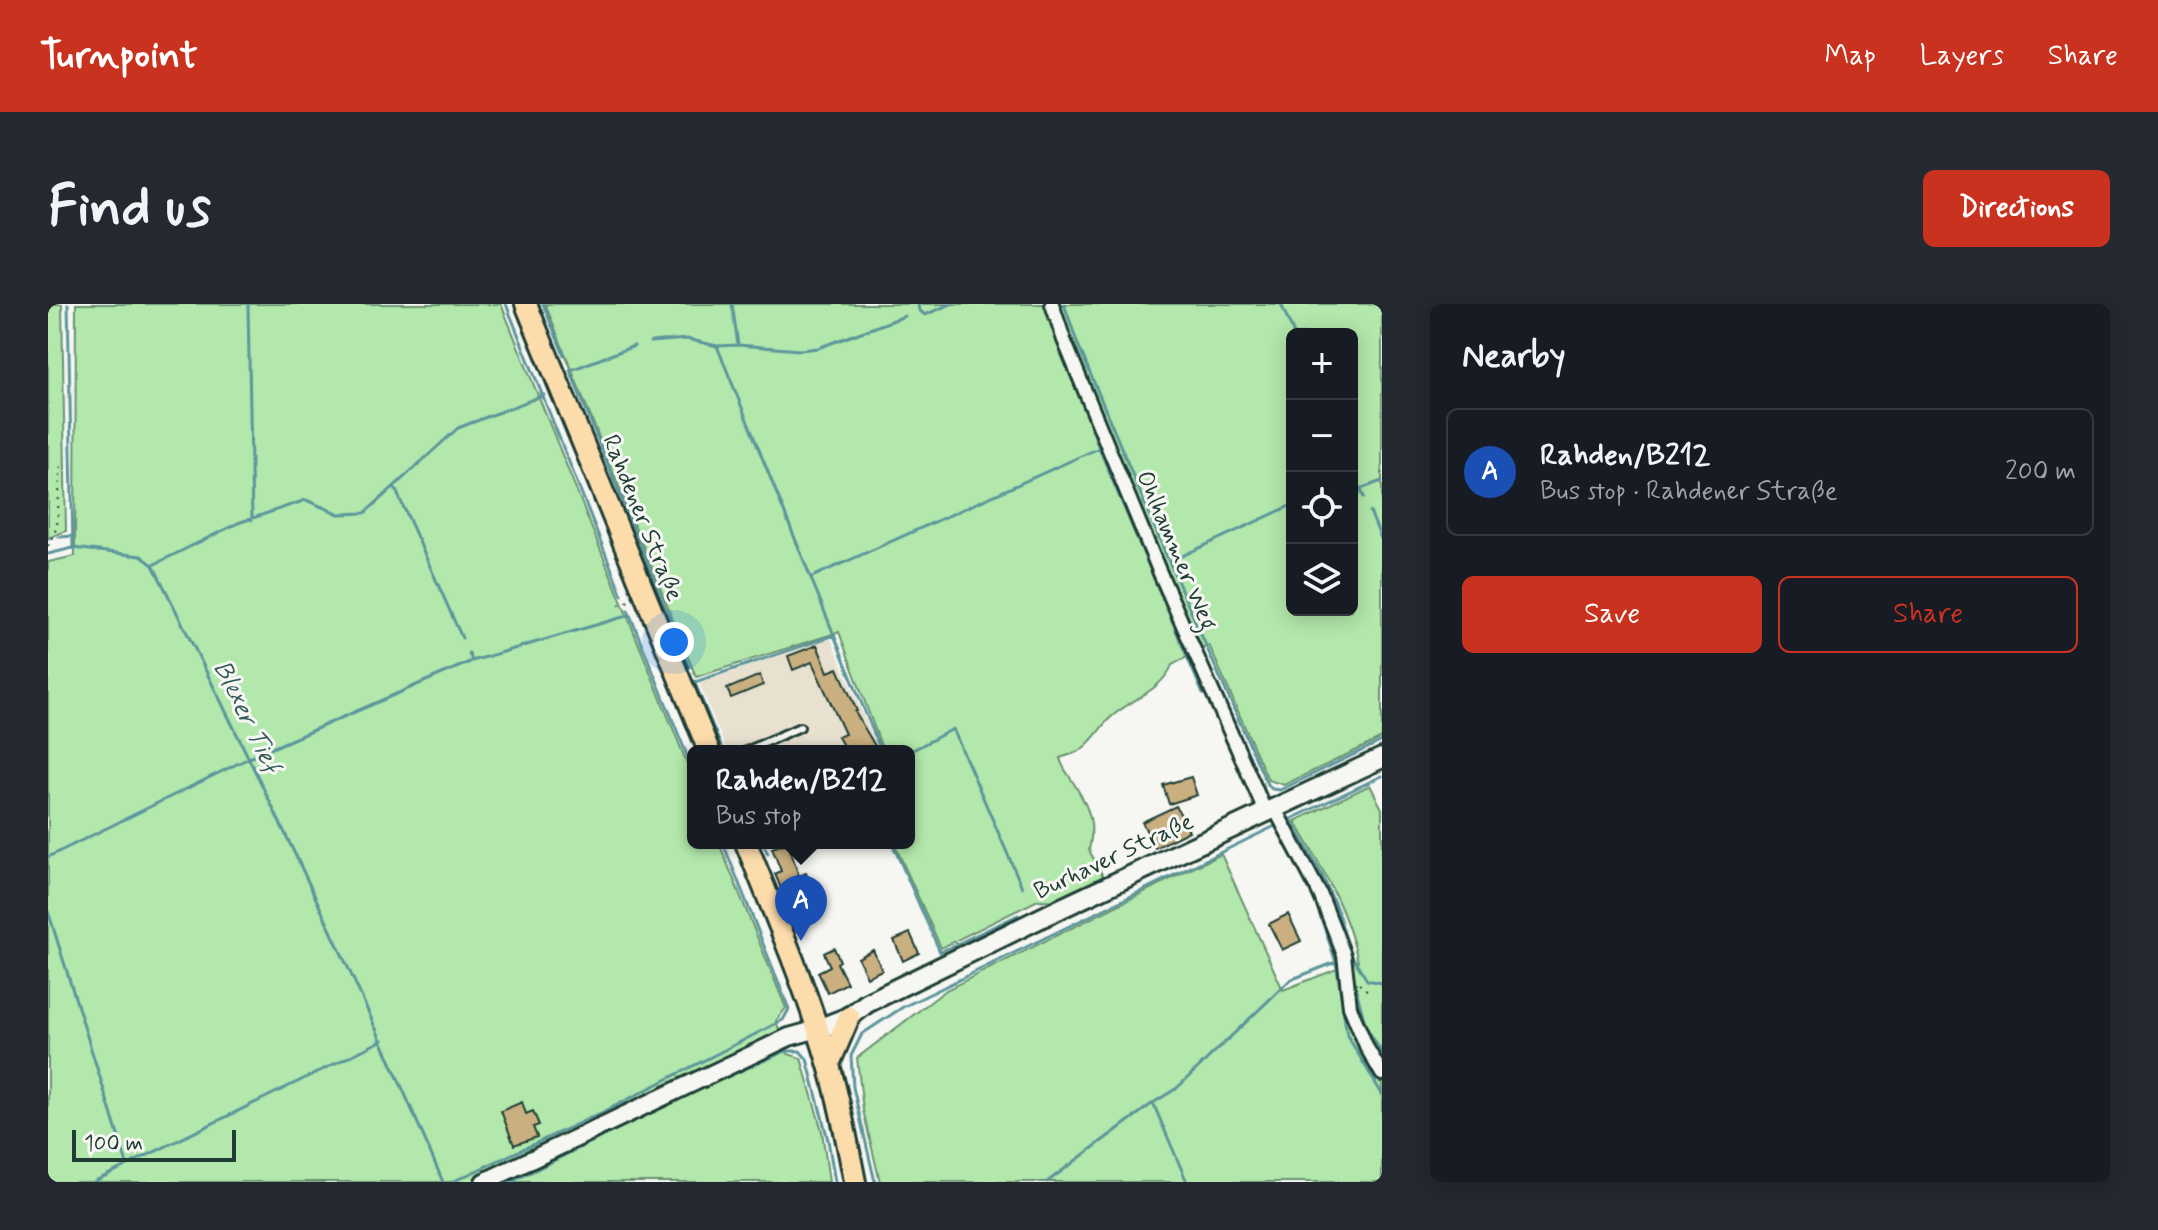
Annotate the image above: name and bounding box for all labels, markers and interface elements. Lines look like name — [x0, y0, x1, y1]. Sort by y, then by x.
text: Turnpoint — [40, 32, 198, 81]
text: Map — [1825, 38, 1876, 75]
text: Layers — [1920, 38, 2004, 75]
text: Share — [2048, 38, 2118, 75]
button: Directions — [1923, 170, 2110, 247]
text: Find us — [48, 172, 211, 245]
map controls — [1286, 328, 1358, 616]
button: + — [1286, 328, 1358, 400]
text: Nearby — [1462, 334, 1566, 379]
button: − — [1286, 400, 1358, 472]
street label: Rahdener Straße — [595, 430, 690, 606]
text: Rahden/B212 — [1540, 436, 1710, 475]
text: A — [1481, 455, 1499, 489]
text: 200 m — [2005, 455, 2076, 489]
street label: Ohlhammer Weg — [1126, 466, 1224, 637]
button: locate — [1286, 472, 1358, 544]
text: Bus stop · Rahdener Straße — [1540, 475, 1838, 509]
button: layers — [1286, 544, 1358, 616]
button: Save — [1462, 576, 1762, 653]
button: Share — [1778, 576, 2078, 653]
your location — [654, 622, 694, 662]
water label: Blexer Tief — [204, 655, 289, 781]
popup — [687, 745, 915, 849]
text: Rahden/B212 — [716, 761, 886, 800]
text: Bus stop — [716, 800, 802, 834]
street label: Burhaver Straße — [1029, 806, 1199, 907]
pin: A — [775, 875, 827, 941]
scale bar — [72, 1126, 236, 1162]
text: 100 m — [84, 1130, 143, 1158]

